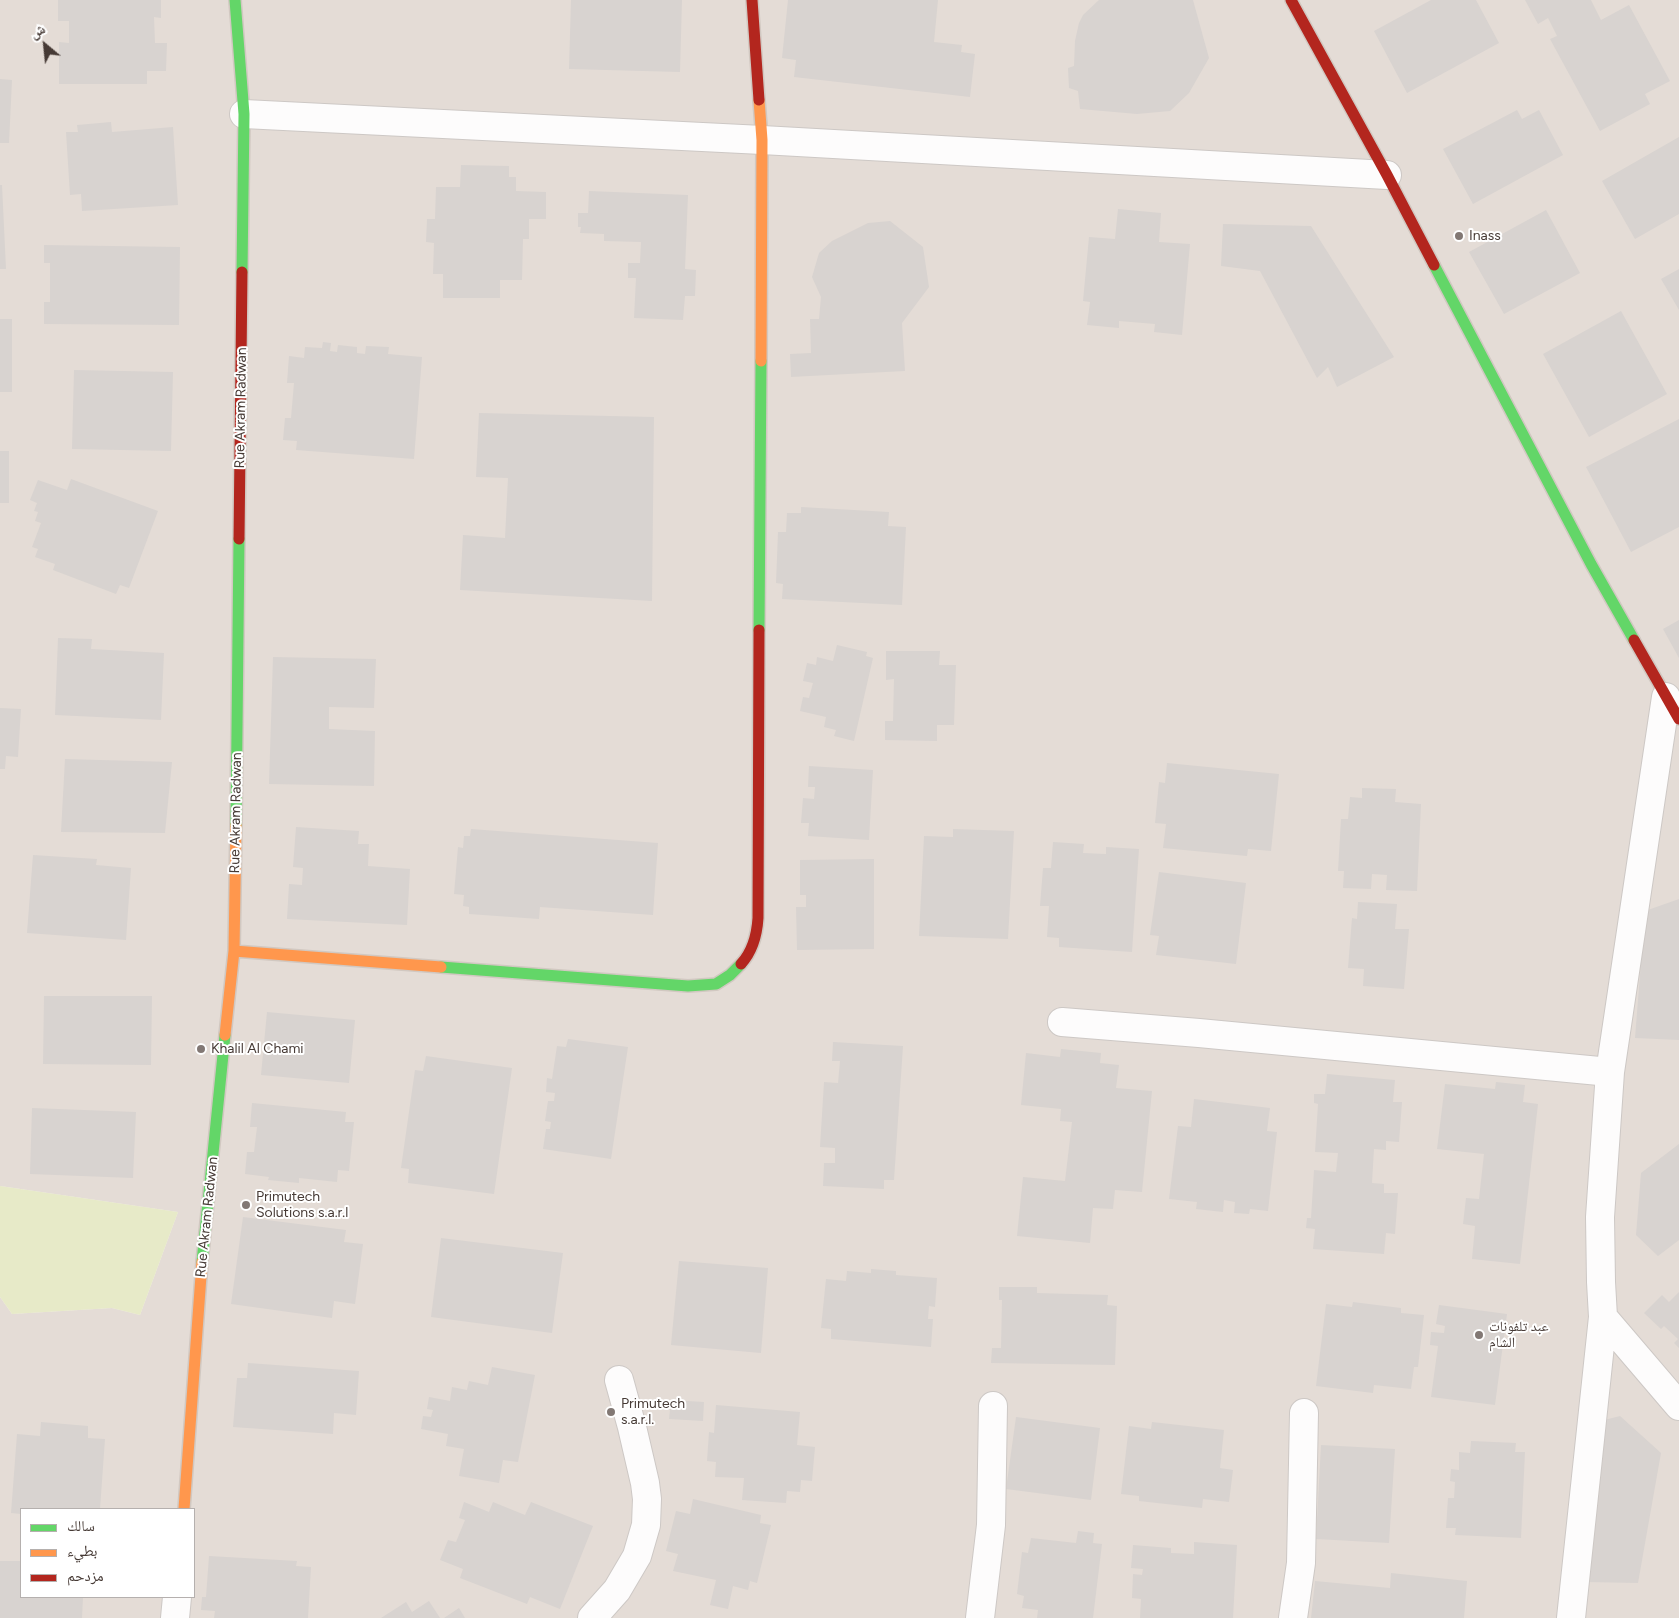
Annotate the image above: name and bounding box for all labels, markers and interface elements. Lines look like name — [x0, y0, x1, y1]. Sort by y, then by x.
north arrow — [20, 20, 70, 70]
text: ش — [27, 20, 48, 42]
place label: Inass — [1469, 228, 1501, 244]
marker: Inass — [1453, 230, 1465, 242]
street label: Rue Akram Radwan — [232, 347, 250, 469]
street label: Rue Akram Radwan — [227, 752, 245, 874]
place label: Khalil Al Chami — [211, 1041, 304, 1057]
marker: Khalil Al Chami — [195, 1043, 207, 1055]
street label: Rue Akram Radwan — [192, 1156, 222, 1278]
place label: Primutech Solutions s.a.r.l — [256, 1189, 348, 1222]
marker: Primutech Solutions s.a.r.l — [240, 1199, 252, 1211]
place label: عبد تلفونات الشام — [1489, 1319, 1549, 1351]
marker: عبد تلفونات الشام — [1473, 1329, 1485, 1341]
place label: Primutech s.a.r.l. — [621, 1396, 685, 1428]
marker: Primutech s.a.r.l. — [605, 1406, 617, 1418]
legend — [20, 1508, 195, 1598]
text: سالك — [67, 1517, 95, 1535]
text: بطيء — [67, 1542, 97, 1560]
text: مزدحم — [67, 1567, 104, 1585]

